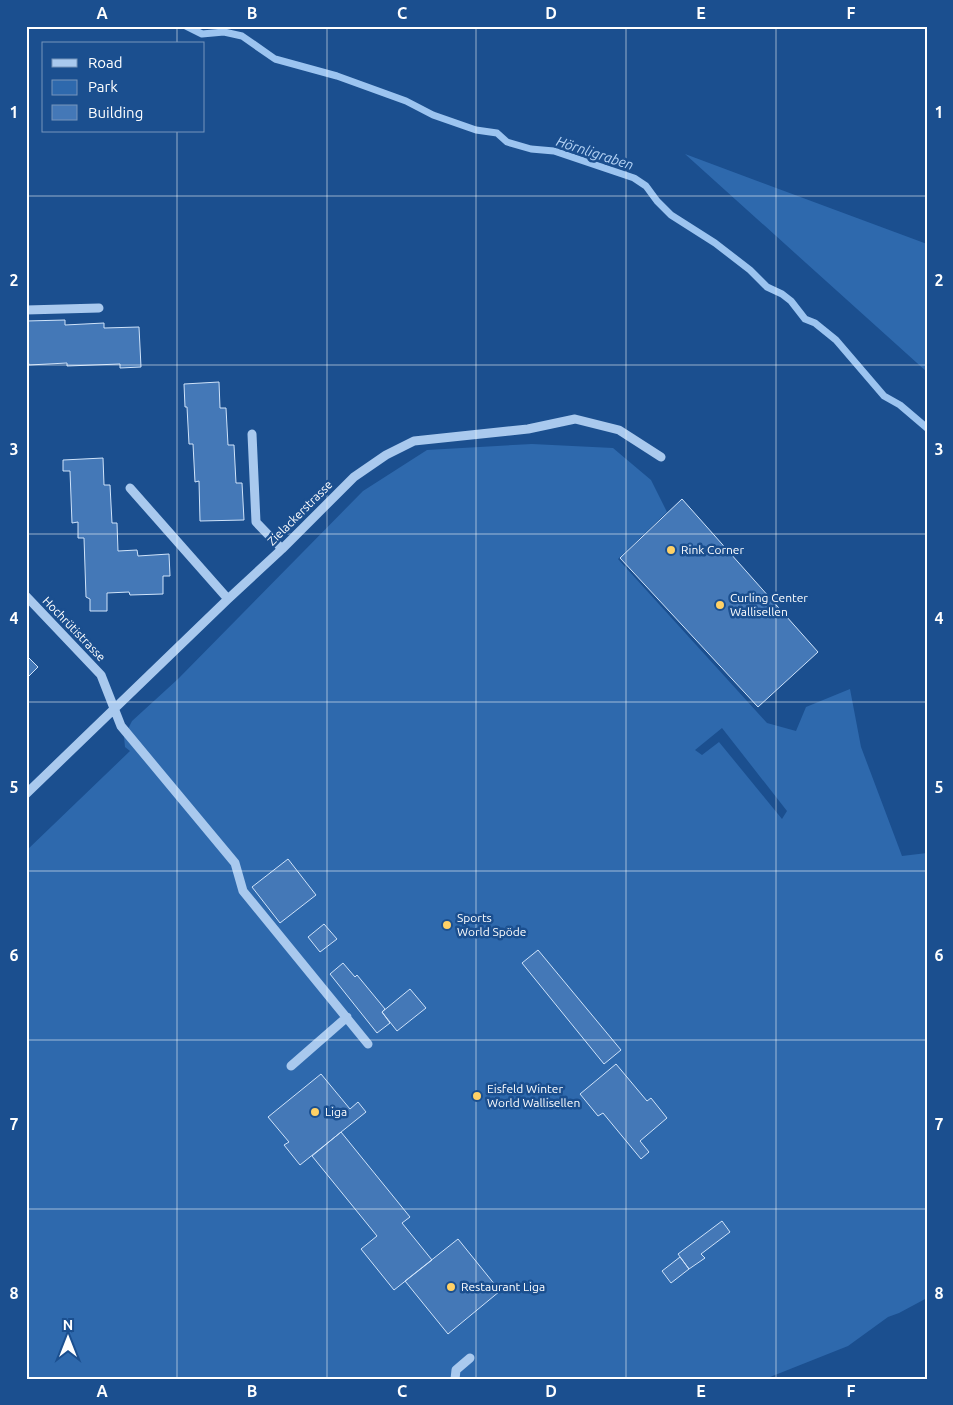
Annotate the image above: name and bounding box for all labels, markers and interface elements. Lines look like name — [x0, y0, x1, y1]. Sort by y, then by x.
text: A — [96, 4, 108, 22]
text: B — [247, 4, 257, 22]
text: C — [397, 4, 407, 22]
text: D — [545, 4, 557, 22]
text: E — [696, 4, 706, 22]
text: F — [847, 4, 856, 22]
legend — [42, 42, 205, 132]
text: Road — [88, 54, 123, 71]
text: Park — [88, 78, 118, 95]
text: 1 — [9, 103, 19, 121]
text: 1 — [934, 103, 944, 121]
text: Building — [88, 104, 143, 121]
water label: Hörnligraben — [554, 133, 636, 173]
text: 2 — [9, 271, 19, 289]
text: 2 — [934, 271, 944, 289]
text: 3 — [9, 440, 19, 458]
text: 3 — [934, 440, 944, 458]
street label: Zielackerstrasse — [265, 478, 335, 548]
place label: Rink Corner — [681, 543, 744, 556]
marker: Rink Corner — [665, 544, 677, 556]
place label: Curling Center Wallisellen — [730, 591, 808, 618]
street label: Hochrütistrasse — [40, 594, 108, 664]
marker: Curling Center Wallisellen — [714, 599, 726, 611]
text: 4 — [9, 609, 19, 627]
text: 4 — [934, 609, 944, 627]
text: 5 — [9, 778, 19, 796]
text: 5 — [934, 778, 944, 796]
place label: Sports World Spöde — [457, 911, 526, 938]
marker: Sports World Spöde — [441, 919, 453, 931]
text: 6 — [9, 946, 19, 964]
text: 6 — [934, 946, 944, 964]
place label: Eisfeld Winter World Wallisellen — [487, 1082, 580, 1109]
marker: Eisfeld Winter World Wallisellen — [471, 1090, 483, 1102]
place label: Liga — [325, 1105, 347, 1118]
marker: Liga — [309, 1106, 321, 1118]
text: 7 — [9, 1115, 19, 1133]
text: 7 — [934, 1115, 944, 1133]
place label: Restaurant Liga — [461, 1280, 545, 1293]
marker: Restaurant Liga — [445, 1281, 457, 1293]
text: 8 — [9, 1284, 19, 1302]
text: 8 — [934, 1284, 944, 1302]
north arrow — [42, 1312, 92, 1362]
text: N — [63, 1317, 73, 1333]
text: A — [96, 1382, 108, 1400]
text: B — [247, 1382, 257, 1400]
text: C — [397, 1382, 407, 1400]
text: D — [545, 1382, 557, 1400]
text: E — [696, 1382, 706, 1400]
text: F — [847, 1382, 856, 1400]

